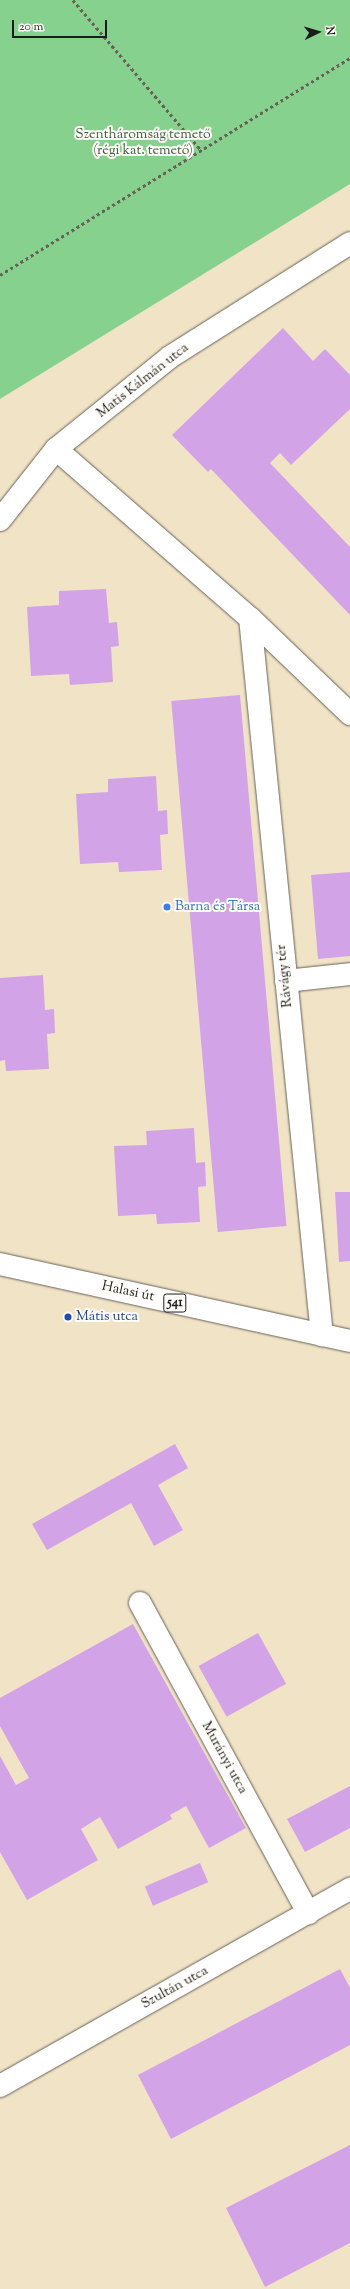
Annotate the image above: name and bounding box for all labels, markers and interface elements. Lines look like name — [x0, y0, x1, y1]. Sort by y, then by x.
scale bar — [14, 12, 109, 38]
north arrow — [298, 12, 338, 52]
text: 20 m — [19, 18, 43, 36]
text: N — [322, 26, 338, 36]
park label: Szentháromság temető (régi kat. temető) — [75, 127, 211, 160]
street label: Matis Kálmán utca — [94, 340, 192, 422]
place label: Barna és Társa — [175, 899, 260, 915]
marker: Barna és Társa — [162, 902, 172, 912]
street label: Rávágy tér — [273, 944, 297, 1008]
street label: Halasi út — [100, 1278, 156, 1306]
road number: 541 — [163, 1292, 187, 1314]
place label: Mátis utca — [76, 1309, 138, 1325]
marker: Mátis utca — [63, 1312, 73, 1322]
street label: Murányi utca — [197, 1719, 251, 1797]
street label: Szultán utca — [139, 1963, 211, 2013]

